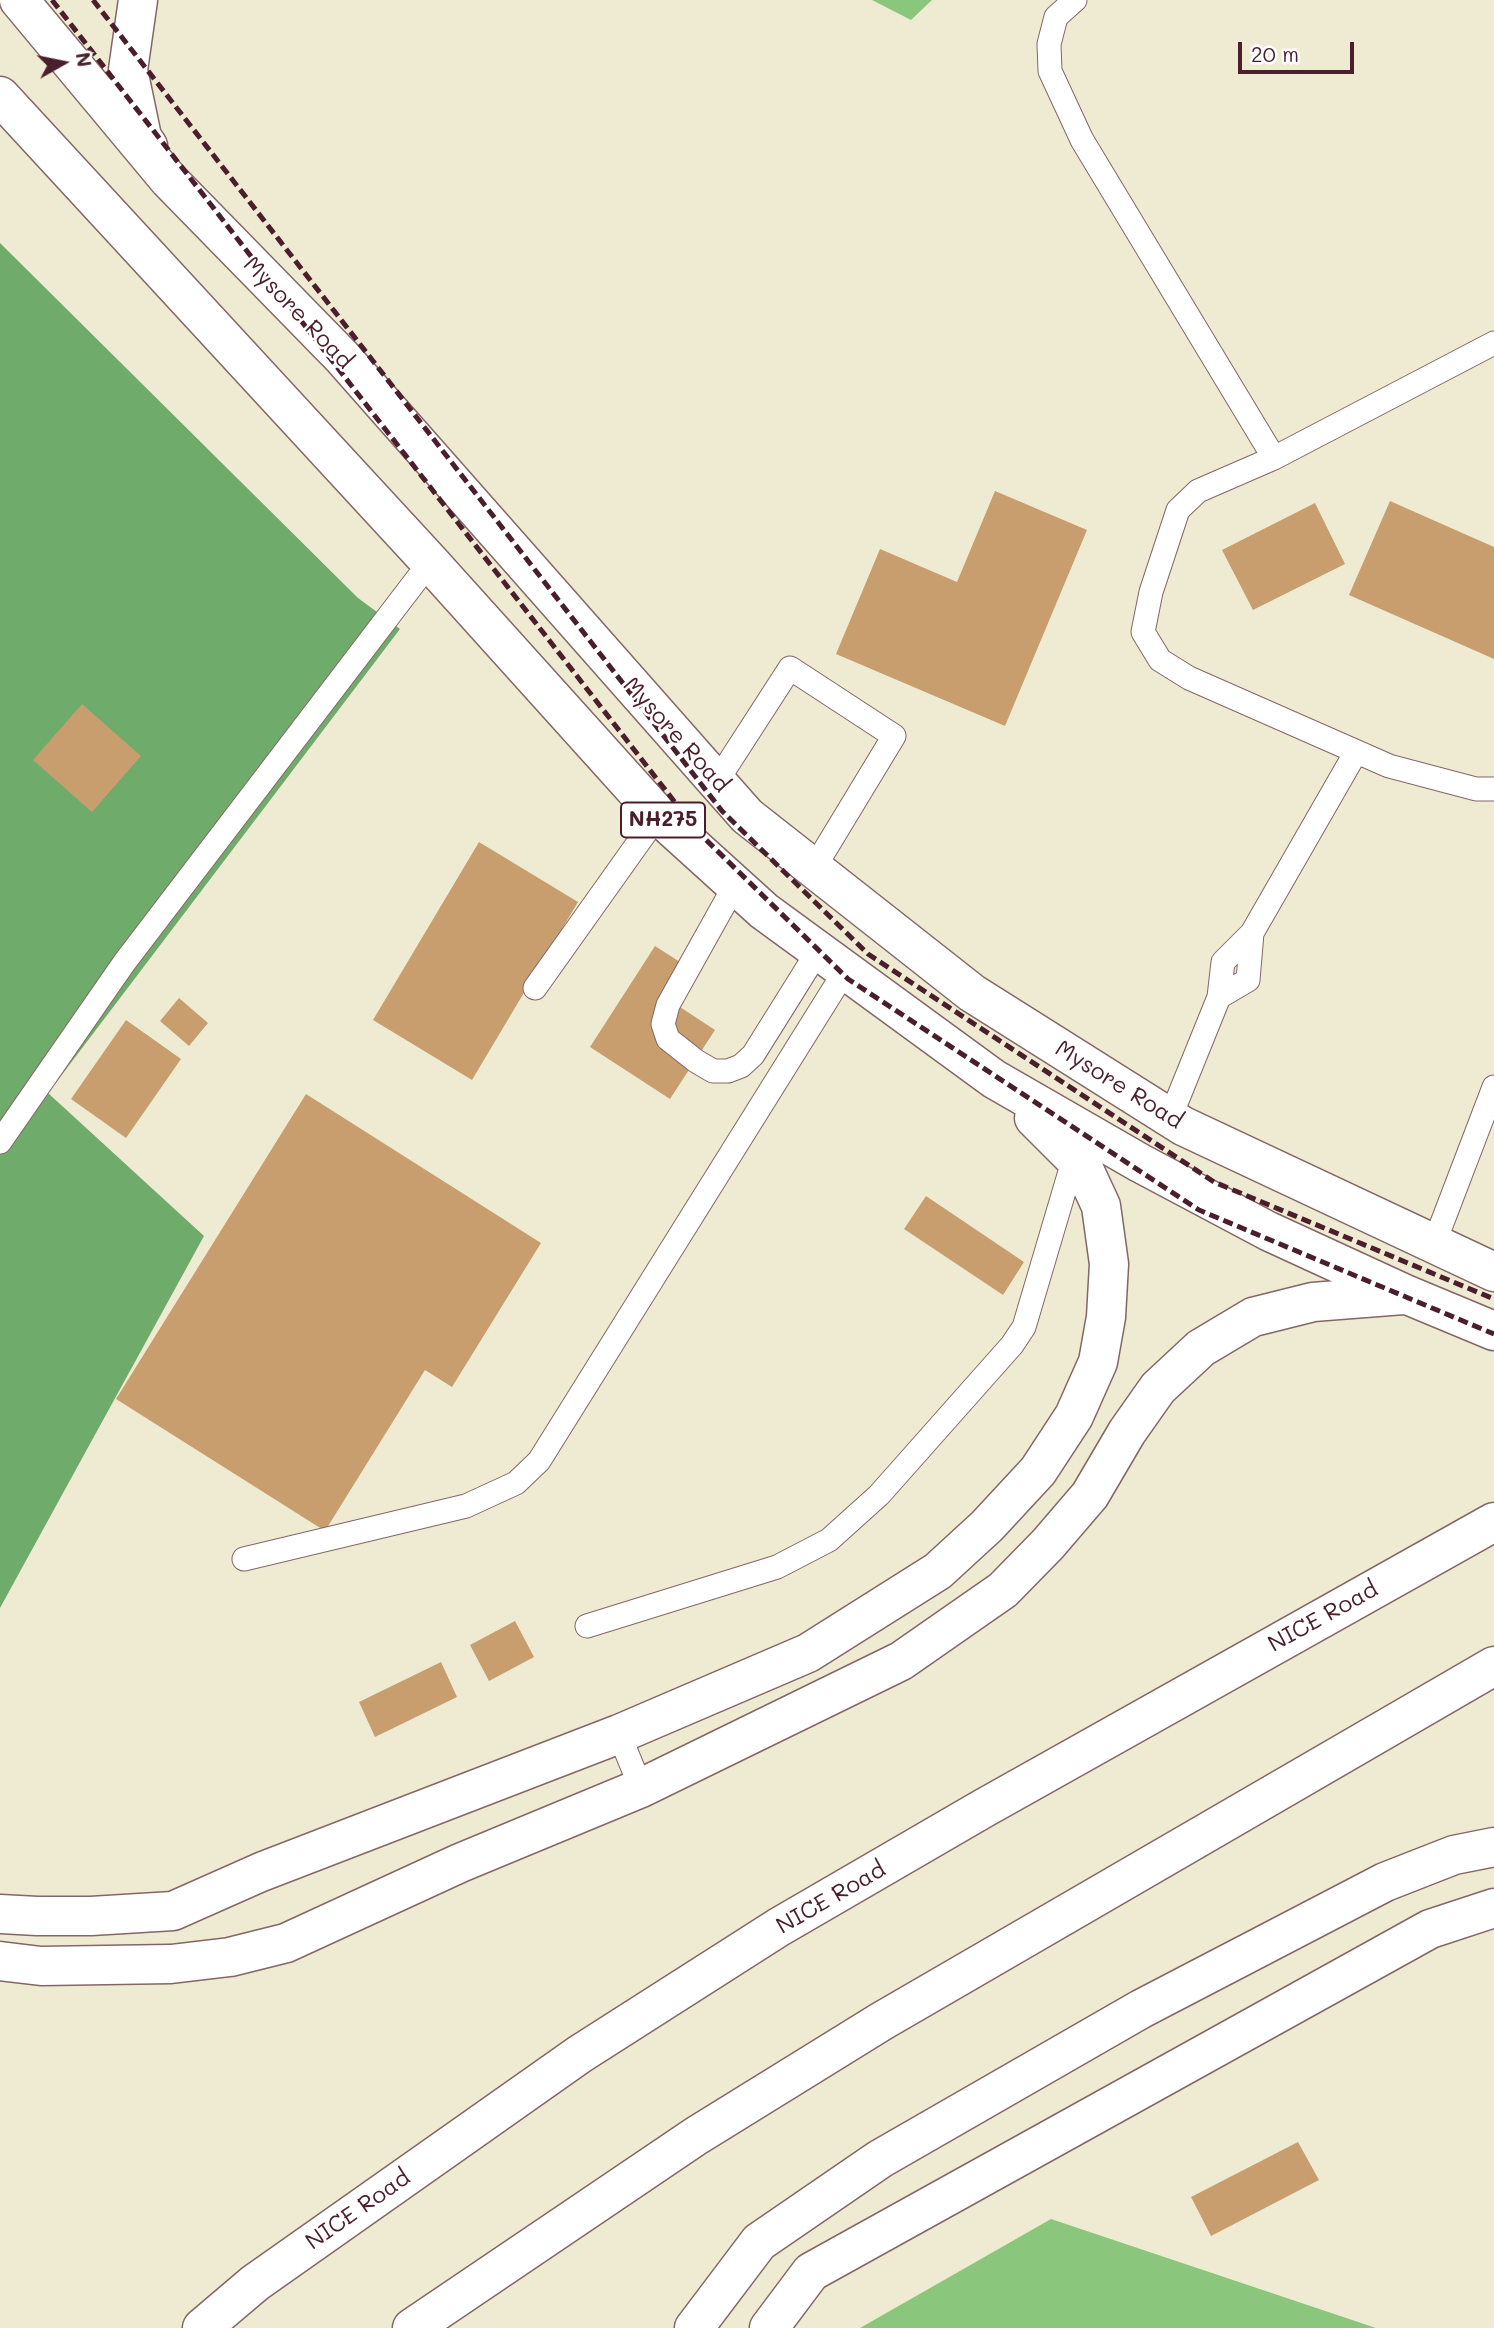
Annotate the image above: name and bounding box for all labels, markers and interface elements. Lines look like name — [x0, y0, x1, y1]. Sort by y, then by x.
north arrow — [28, 28, 98, 98]
scale bar — [1242, 28, 1358, 72]
text: 20 m — [1251, 40, 1299, 67]
text: N — [71, 51, 98, 69]
street label: Mysore Road — [238, 251, 358, 375]
street label: Mysore Road — [617, 672, 735, 798]
road number: NH275 — [621, 802, 705, 838]
street label: Mysore Road — [1050, 1035, 1188, 1135]
street label: NICE Road — [1263, 1576, 1383, 1658]
street label: NICE Road — [772, 1856, 890, 1940]
street label: NICE Road — [300, 2164, 416, 2256]

